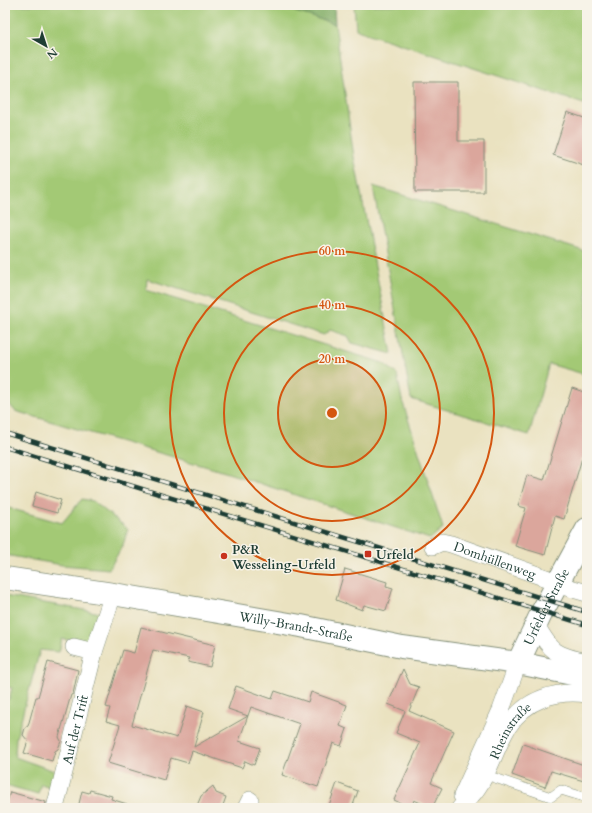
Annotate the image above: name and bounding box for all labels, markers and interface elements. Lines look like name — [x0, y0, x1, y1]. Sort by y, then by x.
north arrow — [26, 26, 66, 66]
text: N — [43, 45, 60, 63]
text: 60 m — [319, 243, 346, 259]
text: 40 m — [319, 297, 346, 313]
text: 20 m — [319, 351, 346, 367]
centre of rings — [325, 406, 339, 420]
street label: Domhüllenweg — [451, 538, 539, 584]
place label: P&R Wesseling-Urfeld — [231, 541, 336, 574]
place label: Urfeld — [376, 546, 415, 564]
marker: Urfeld — [363, 549, 373, 559]
marker: P&R Wesseling-Urfeld — [219, 551, 229, 561]
street label: Urfelder Straße — [520, 565, 574, 648]
street label: Willy-Brandt-Straße — [237, 607, 354, 647]
street label: Auf der Trift — [58, 693, 93, 766]
street label: Rheinstraße — [486, 698, 535, 762]

